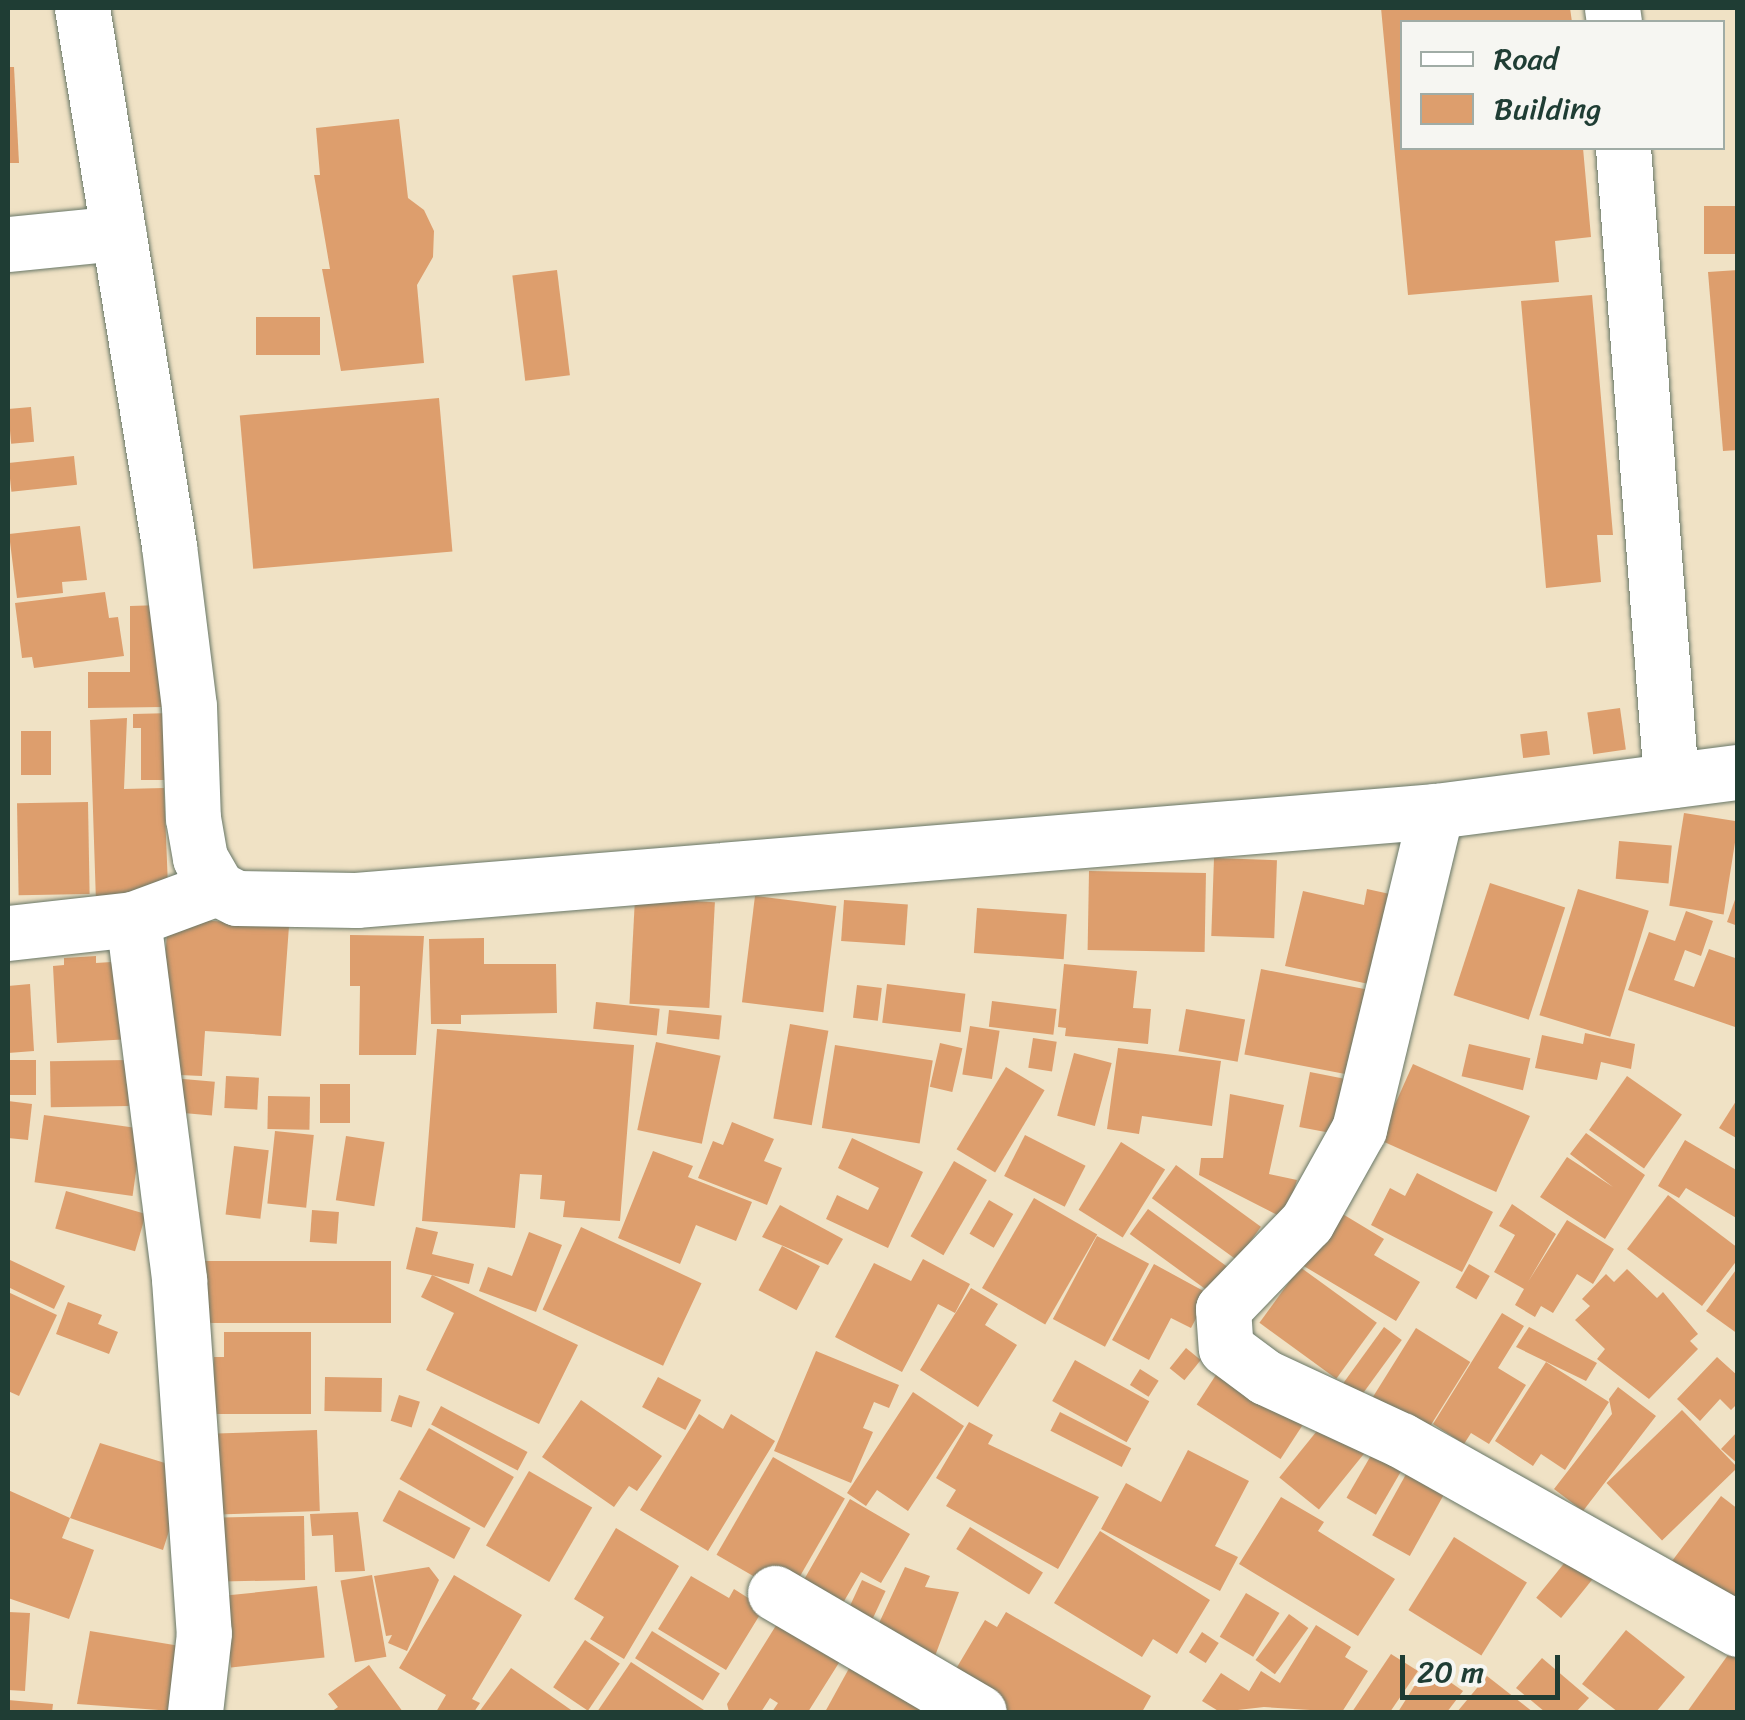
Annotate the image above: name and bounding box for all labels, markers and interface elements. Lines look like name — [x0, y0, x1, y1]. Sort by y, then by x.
legend — [1400, 20, 1725, 150]
text: Road — [1494, 32, 1558, 86]
text: Building — [1494, 82, 1601, 136]
scale bar — [1405, 1635, 1565, 1697]
text: 20 m — [1417, 1645, 1484, 1699]

